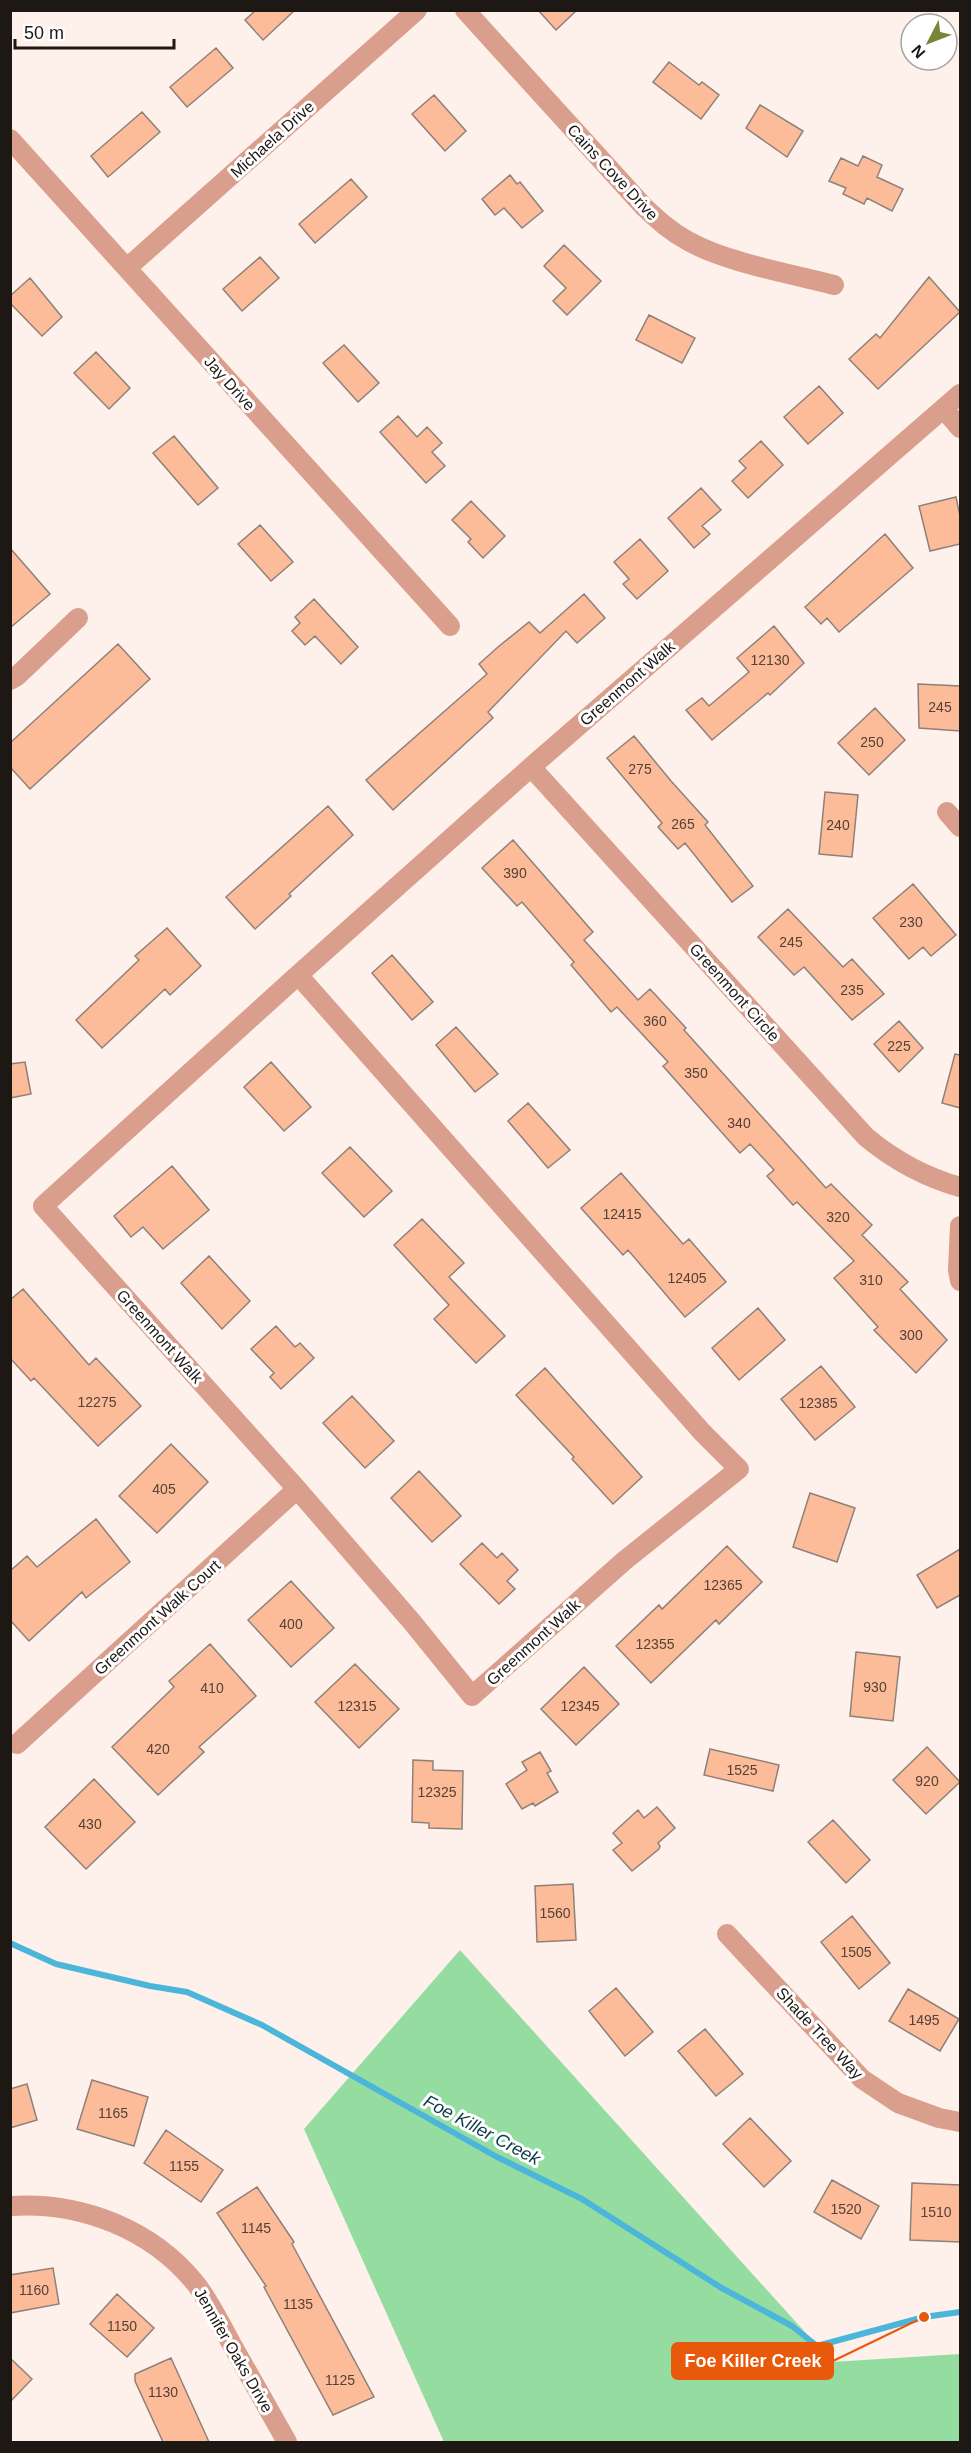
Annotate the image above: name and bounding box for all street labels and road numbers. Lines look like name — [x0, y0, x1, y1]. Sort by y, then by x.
street label: Michaela Drive — [227, 98, 317, 181]
street label: Cains Cove Drive — [564, 121, 661, 224]
street label: Jay Drive — [201, 353, 258, 414]
street label: Greenmont Walk — [577, 637, 679, 729]
street label: Greenmont Circle — [686, 940, 783, 1045]
street label: Greenmont Walk — [113, 1286, 207, 1387]
street label: Greenmont Walk Court — [91, 1556, 224, 1678]
street label: Greenmont Walk — [483, 1595, 584, 1689]
street label: Shade Tree Way — [773, 1984, 866, 2082]
street label: Jennifer Oaks Drive — [191, 2285, 276, 2415]

